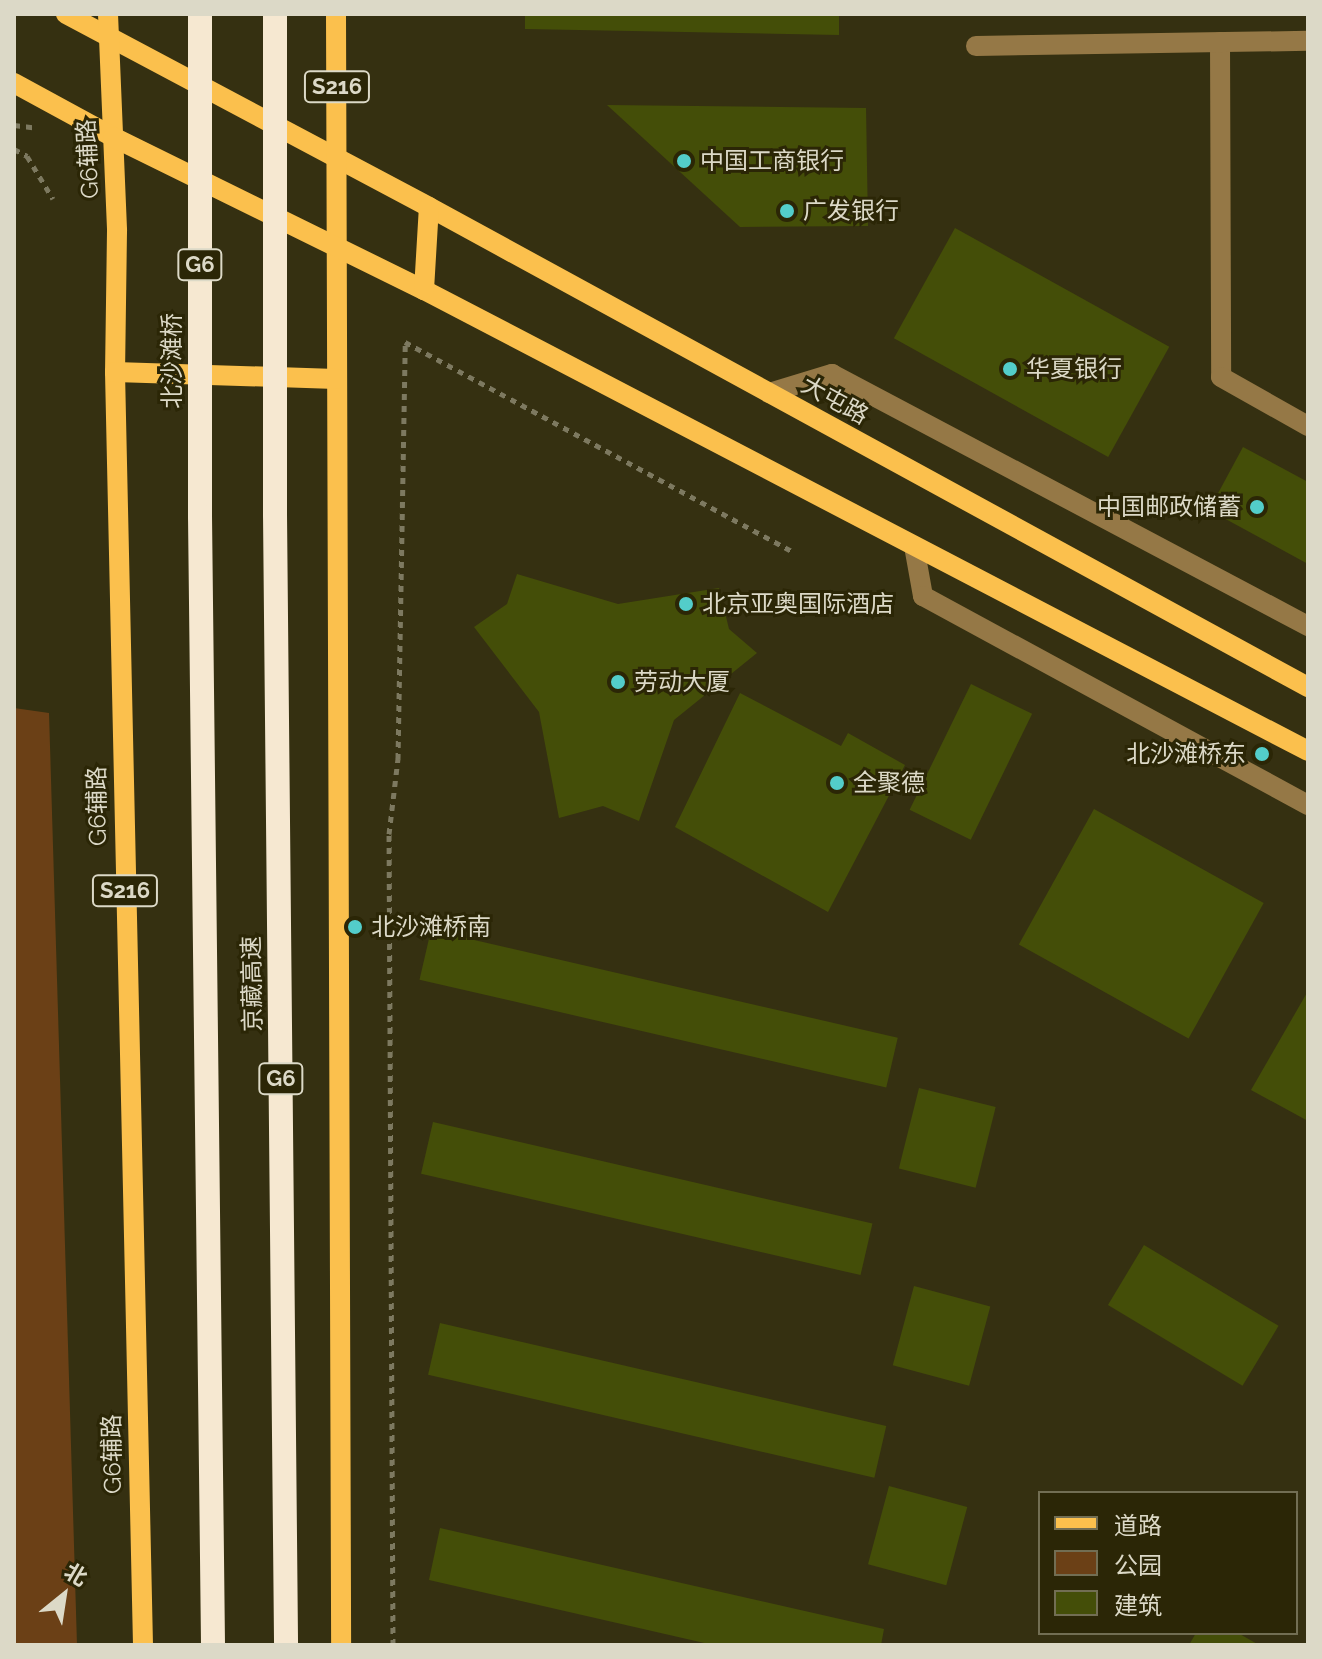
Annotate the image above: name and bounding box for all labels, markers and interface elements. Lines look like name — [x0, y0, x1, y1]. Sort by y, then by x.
road number: S216 — [303, 69, 371, 105]
street label: G6辅路 — [72, 118, 104, 200]
place label: 中国工商银行 — [700, 147, 844, 175]
marker: 中国工商银行 — [675, 152, 693, 170]
place label: 广发银行 — [803, 197, 899, 225]
marker: 广发银行 — [778, 202, 796, 220]
road number: G6 — [176, 247, 224, 283]
street label: 北沙滩桥 — [158, 313, 186, 409]
place label: 华夏银行 — [1026, 355, 1122, 383]
marker: 华夏银行 — [1001, 360, 1019, 378]
street label: 大屯路 — [797, 370, 873, 430]
place label: 中国邮政储蓄 — [1097, 493, 1241, 521]
marker: 中国邮政储蓄 — [1248, 498, 1266, 516]
place label: 北京亚奥国际酒店 — [702, 590, 894, 618]
marker: 北京亚奥国际酒店 — [677, 595, 695, 613]
place label: 劳动大厦 — [634, 668, 730, 696]
marker: 劳动大厦 — [609, 673, 627, 691]
place label: 北沙滩桥东 — [1126, 740, 1246, 768]
marker: 北沙滩桥东 — [1253, 745, 1271, 763]
street label: G6辅路 — [82, 766, 112, 846]
place label: 全聚德 — [853, 769, 925, 797]
marker: 全聚德 — [828, 774, 846, 792]
road number: S216 — [91, 873, 159, 909]
place label: 北沙滩桥南 — [371, 913, 491, 941]
marker: 北沙滩桥南 — [346, 918, 364, 936]
street label: 京藏高速 — [237, 936, 267, 1032]
road number: G6 — [257, 1061, 305, 1097]
street label: G6辅路 — [97, 1414, 127, 1494]
legend — [1038, 1491, 1298, 1635]
text: 道路 — [1114, 1511, 1162, 1540]
text: 公园 — [1114, 1551, 1162, 1580]
north arrow — [24, 1555, 104, 1635]
text: 北 — [60, 1557, 92, 1591]
text: 建筑 — [1114, 1591, 1162, 1620]

